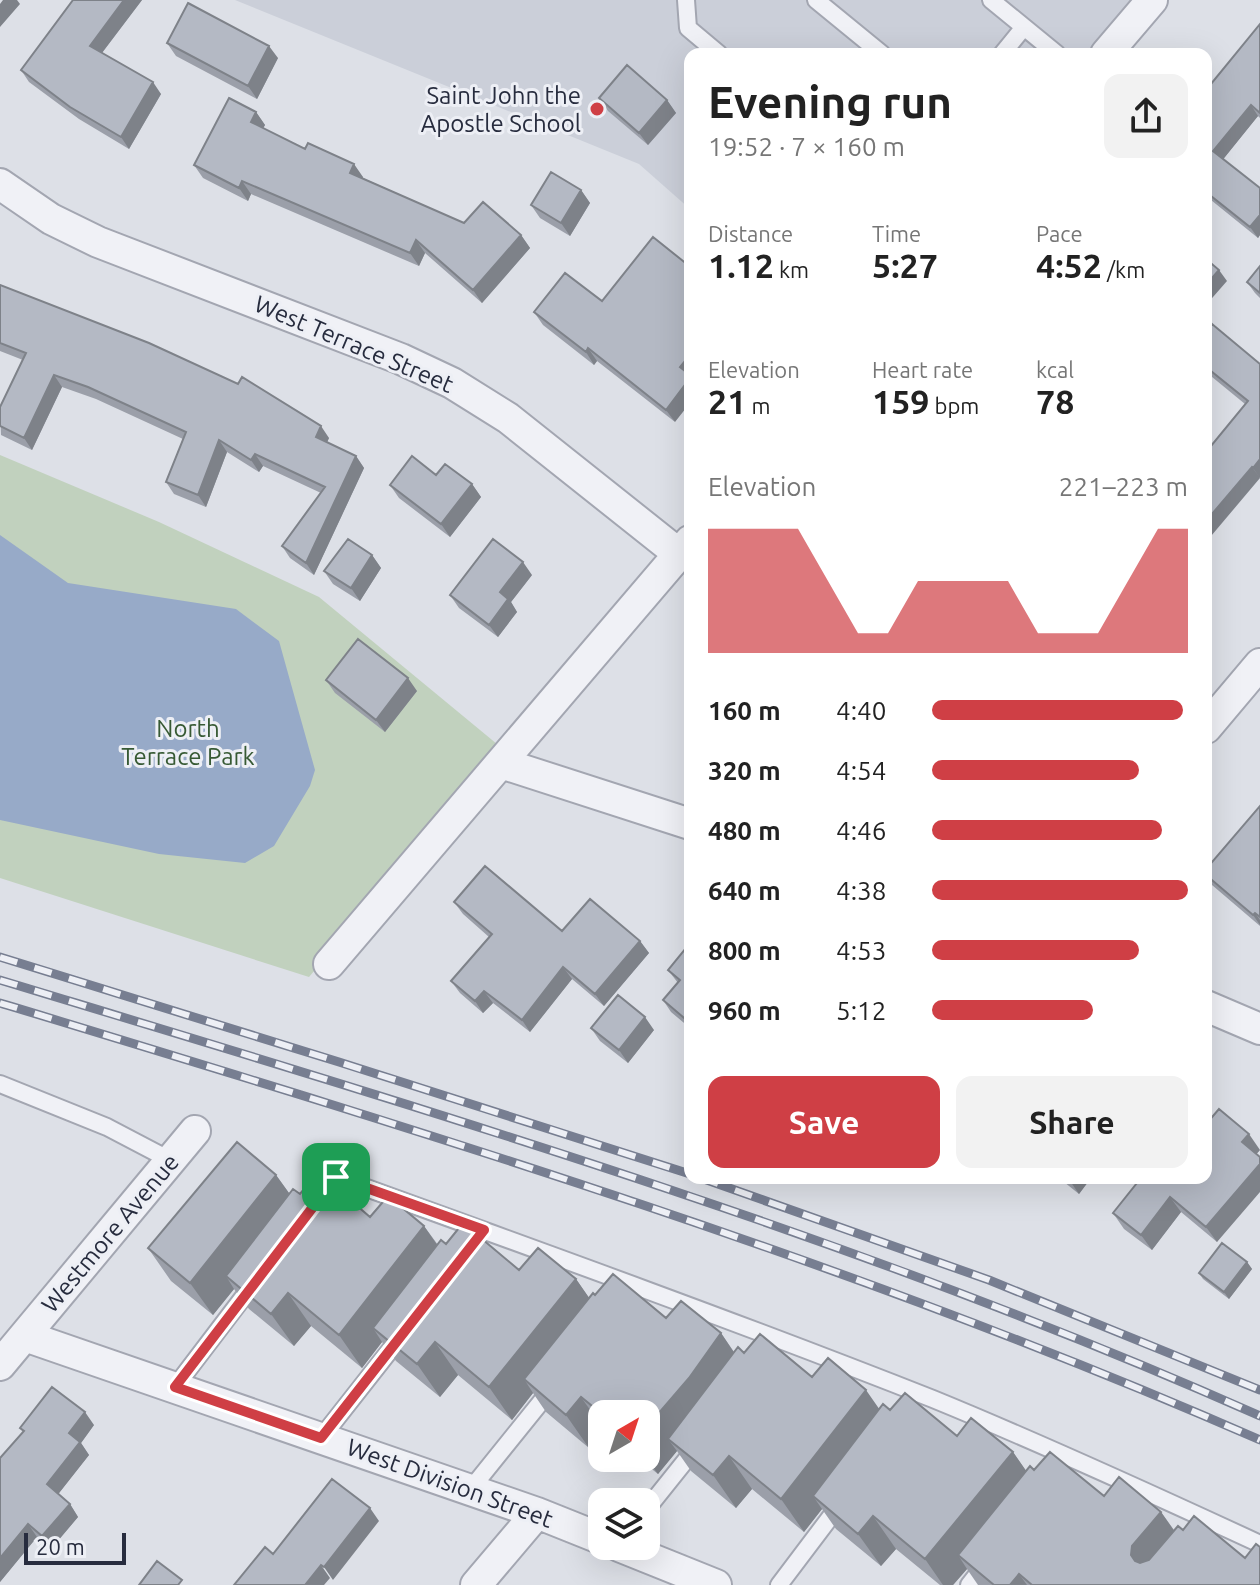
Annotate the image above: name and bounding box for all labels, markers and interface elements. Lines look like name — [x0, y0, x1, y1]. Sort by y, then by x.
button: share — [1104, 74, 1188, 158]
text: Evening run — [708, 77, 952, 126]
place label: Saint John the Apostle School — [421, 82, 581, 137]
marker: Saint John the Apostle School — [588, 100, 606, 118]
text: 19:52 · 7 × 160 m — [708, 132, 905, 161]
text: Distance — [708, 221, 793, 246]
text: Time — [872, 221, 921, 246]
text: Pace — [1036, 221, 1083, 246]
text: 1.12 — [708, 246, 774, 284]
text: 5:27 — [872, 246, 938, 284]
text: 4:52 — [1036, 246, 1102, 284]
text: km — [774, 257, 809, 282]
text: /km — [1102, 257, 1145, 282]
street label: West Terrace Street — [251, 290, 458, 398]
text: Elevation — [708, 357, 800, 382]
text: Heart rate — [872, 357, 973, 382]
text: kcal — [1036, 357, 1074, 382]
text: 21 — [708, 382, 746, 420]
text: 159 — [872, 382, 930, 420]
text: 78 — [1036, 382, 1074, 420]
text: m — [746, 393, 770, 418]
text: bpm — [930, 393, 979, 418]
text: Elevation — [708, 472, 816, 501]
text: 221–223 m — [1059, 472, 1188, 501]
text: 160 m — [708, 696, 781, 725]
text: 4:40 — [836, 696, 886, 725]
park label: North Terrace Park — [121, 715, 255, 770]
text: 320 m — [708, 756, 781, 785]
text: 4:54 — [836, 756, 886, 785]
text: 480 m — [708, 816, 781, 845]
text: 4:46 — [836, 816, 886, 845]
text: 640 m — [708, 876, 781, 905]
text: 4:38 — [836, 876, 886, 905]
text: 800 m — [708, 936, 781, 965]
text: 4:53 — [836, 936, 886, 965]
text: 960 m — [708, 996, 781, 1025]
text: 5:12 — [836, 996, 886, 1025]
button: Save — [708, 1076, 940, 1168]
button: Share — [956, 1076, 1188, 1168]
pin — [302, 1143, 370, 1211]
street label: Westmore Avenue — [36, 1148, 184, 1318]
icon: arrive — [314, 1155, 358, 1199]
north arrow — [588, 1400, 660, 1472]
map controls — [588, 1400, 660, 1560]
street label: West Division Street — [343, 1433, 557, 1533]
button: layers — [588, 1488, 660, 1560]
scale bar — [24, 1529, 126, 1565]
text: 20 m — [36, 1534, 85, 1559]

